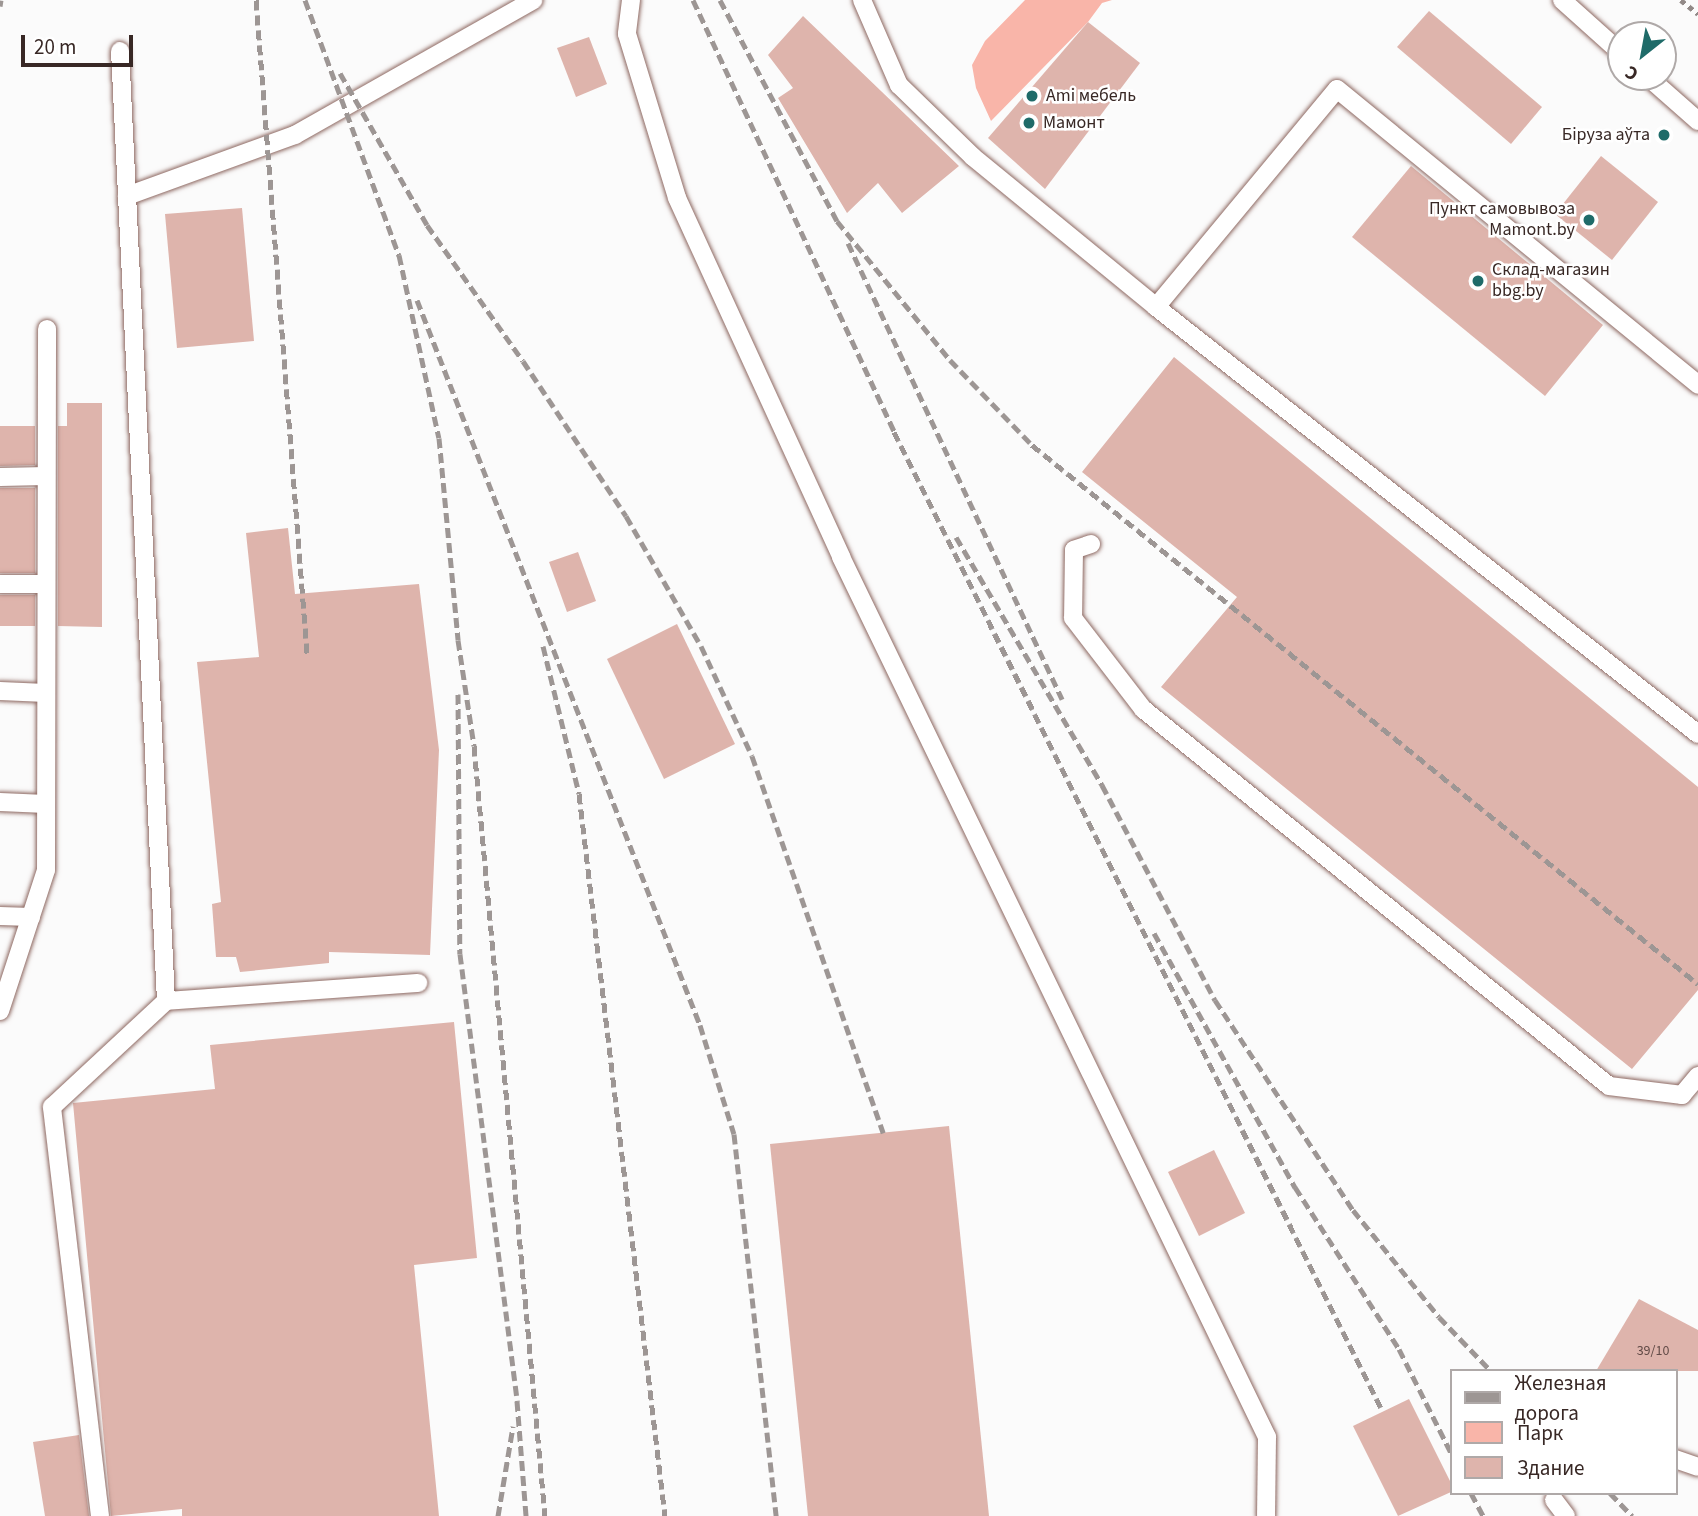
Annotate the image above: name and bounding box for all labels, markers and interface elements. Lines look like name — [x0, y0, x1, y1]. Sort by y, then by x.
scale bar — [24, 21, 136, 65]
north arrow — [1607, 21, 1677, 91]
text: 20 m — [34, 32, 76, 62]
text: С — [1620, 58, 1644, 87]
place label: Ami мебель — [1046, 85, 1136, 107]
marker: Ami мебель — [1024, 88, 1040, 104]
place label: Мамонт — [1043, 112, 1105, 134]
marker: Мамонт — [1021, 115, 1037, 131]
place label: Біруза аўта — [1562, 124, 1650, 146]
marker: Біруза аўта — [1656, 127, 1672, 143]
place label: Пункт самовывоза Mamont.by — [1429, 199, 1575, 242]
marker: Пункт самовывоза Mamont.by — [1581, 212, 1597, 228]
place label: Склад-магазин bbg.by — [1492, 260, 1610, 302]
marker: Склад-магазин bbg.by — [1470, 273, 1486, 289]
house number: 39/10 — [1637, 1343, 1669, 1359]
text: Железная дорога — [1515, 1368, 1607, 1428]
legend — [1450, 1369, 1677, 1495]
text: Парк — [1517, 1418, 1563, 1448]
text: Здание — [1517, 1453, 1585, 1483]

